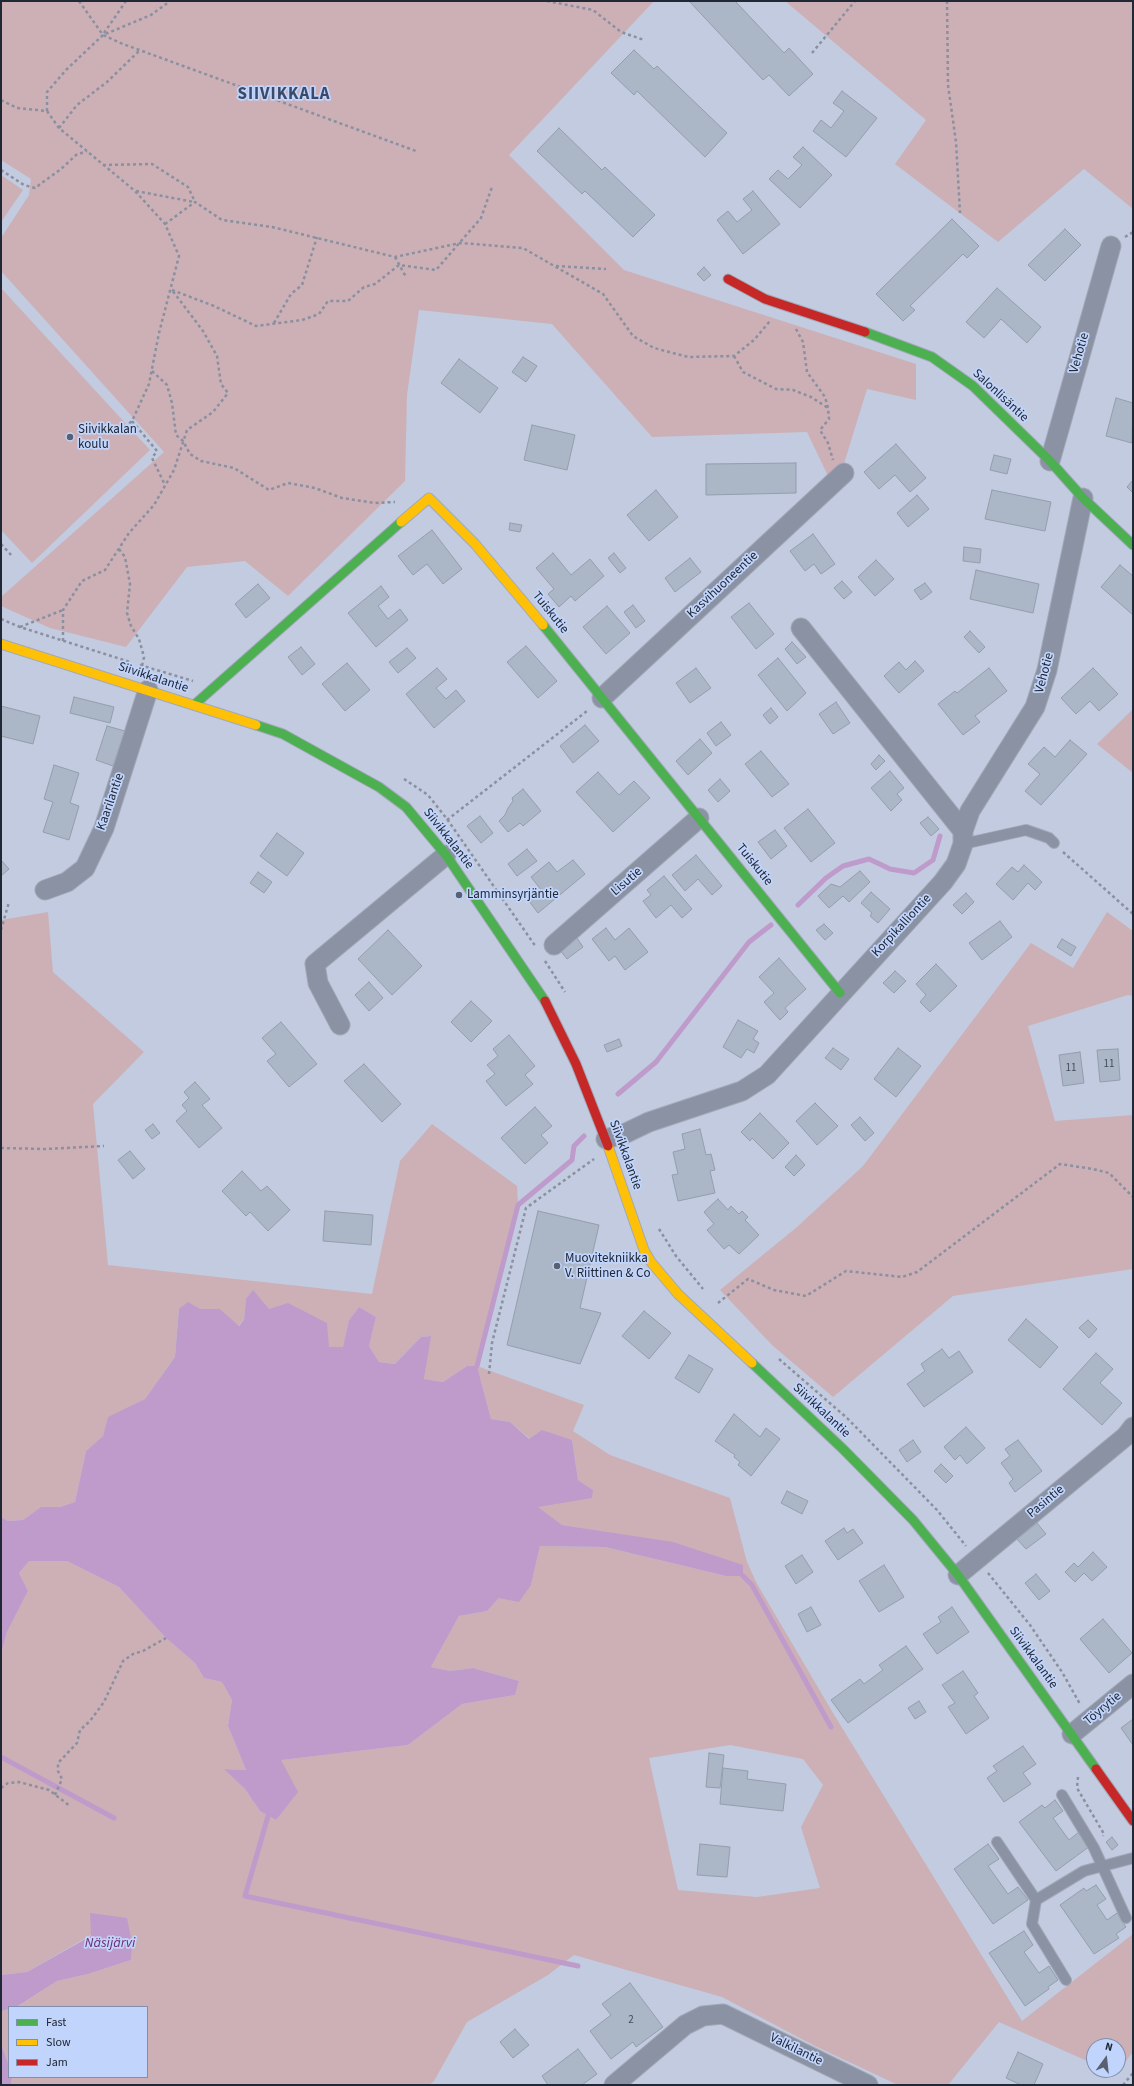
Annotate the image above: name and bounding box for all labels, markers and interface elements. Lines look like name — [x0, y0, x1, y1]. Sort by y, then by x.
district label: SIIVIKKALA — [237, 85, 331, 105]
street label: Vehotie — [1067, 331, 1093, 375]
street label: Salonlisäntie — [969, 366, 1031, 426]
place label: Siivikkalan koulu — [78, 422, 137, 453]
marker: Siivikkalan koulu — [65, 432, 75, 442]
street label: Kasvihuoneentie — [684, 548, 762, 622]
street label: Tuiskutie — [528, 589, 572, 637]
street label: Vehotie — [1032, 651, 1058, 695]
street label: Siivikkalantie — [116, 659, 190, 697]
street label: Kaarilantie — [94, 771, 128, 833]
street label: Siivikkalantie — [419, 805, 477, 873]
street label: Tuiskutie — [732, 841, 776, 889]
street label: Lisutie — [608, 864, 646, 900]
place label: Lamminsyrjäntie — [467, 887, 559, 903]
marker: Lamminsyrjäntie — [454, 890, 464, 900]
street label: Korpikalliontie — [869, 891, 935, 961]
house number: 11 — [1104, 1058, 1114, 1072]
house number: 11 — [1066, 1062, 1076, 1076]
street label: Siivikkalantie — [605, 1118, 645, 1192]
place label: Muovitekniikka V. Riittinen & Co — [565, 1251, 650, 1282]
marker: Muovitekniikka V. Riittinen & Co — [552, 1261, 562, 1271]
street label: Siivikkalantie — [789, 1380, 853, 1442]
street label: Pasintie — [1024, 1482, 1068, 1522]
street label: Siivikkalantie — [1005, 1624, 1061, 1692]
street label: Töyrytie — [1081, 1689, 1125, 1729]
water label: Näsijärvi — [85, 1936, 135, 1952]
legend — [8, 2006, 148, 2078]
text: Fast — [46, 2014, 66, 2031]
house number: 2 — [628, 2014, 634, 2028]
street label: Valkilantie — [767, 2031, 825, 2069]
text: Slow — [46, 2034, 71, 2051]
north arrow — [1086, 2038, 1126, 2078]
text: N — [1103, 2039, 1114, 2055]
text: Jam — [46, 2054, 68, 2071]

